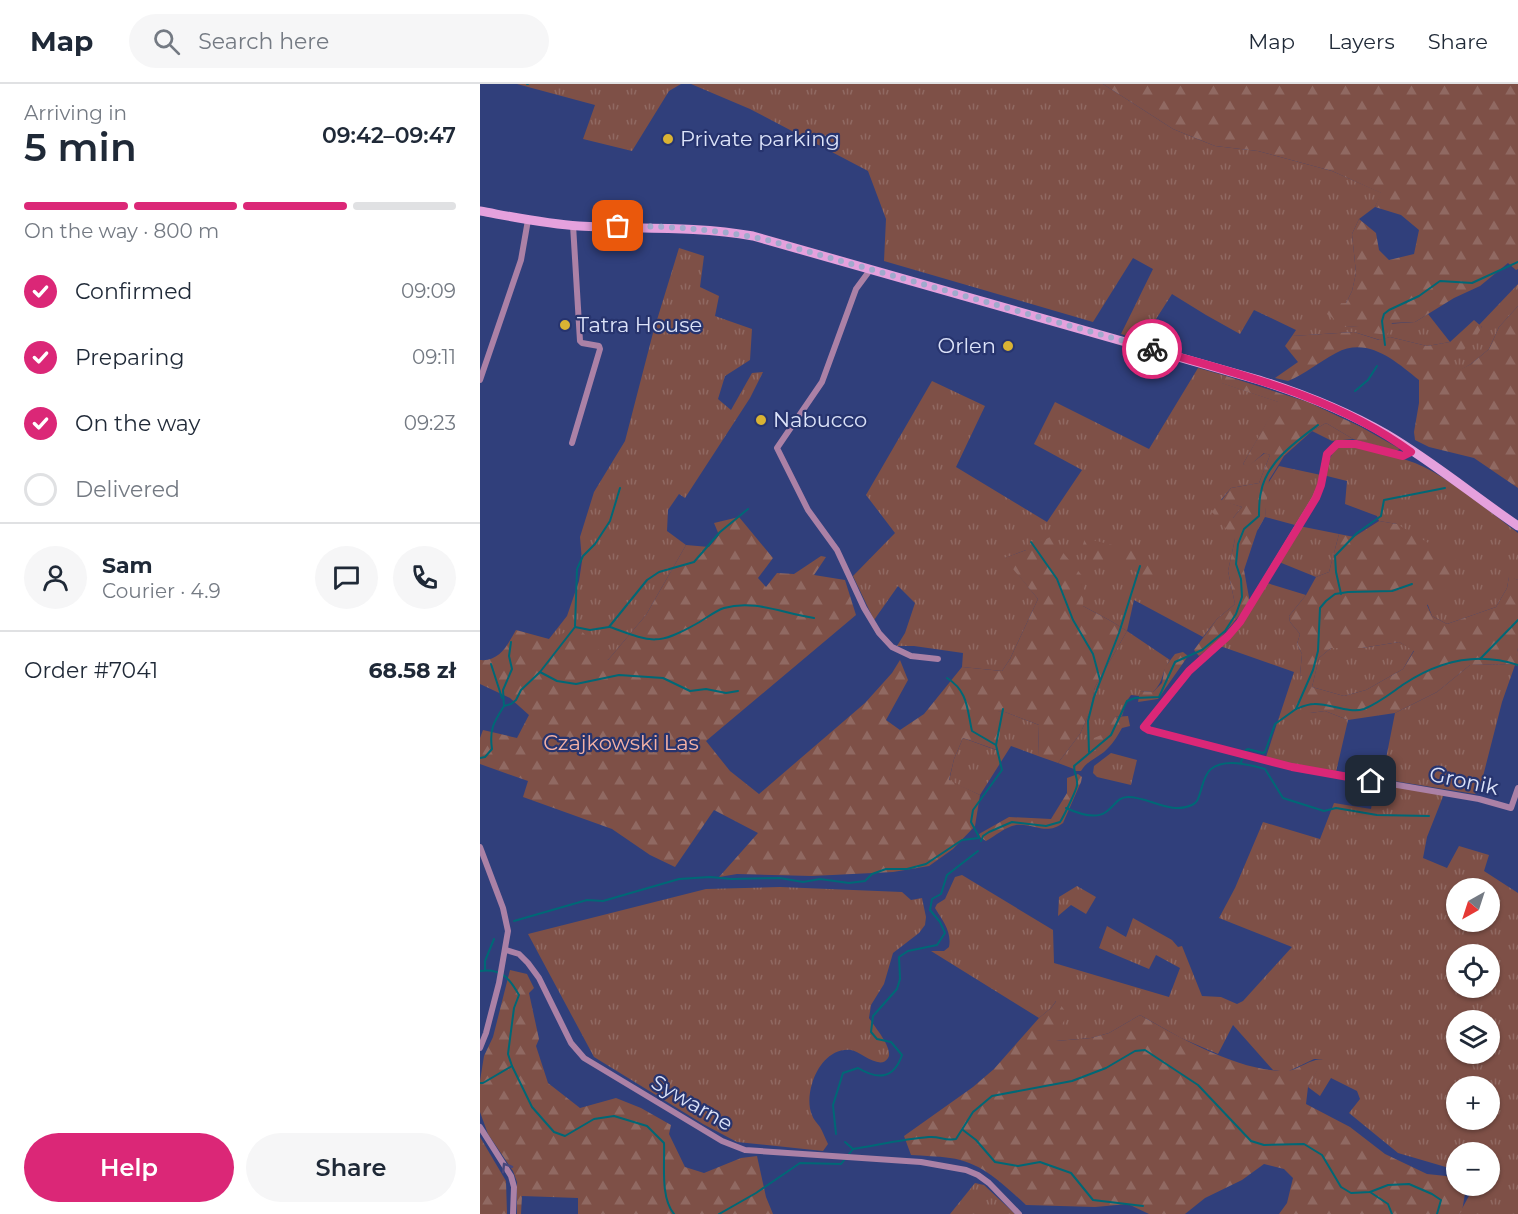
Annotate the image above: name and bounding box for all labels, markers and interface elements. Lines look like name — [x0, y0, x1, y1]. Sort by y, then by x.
search box — [129, 14, 549, 68]
text: Map — [30, 24, 93, 58]
icon: search — [150, 25, 183, 58]
text: Search here — [198, 28, 329, 55]
text: Map — [1248, 29, 1295, 54]
text: Layers — [1328, 29, 1395, 54]
text: Share — [1428, 29, 1488, 54]
text: Arriving in — [24, 101, 127, 125]
text: 09:42–09:47 — [322, 122, 456, 149]
text: 5 min — [24, 123, 137, 171]
place label: Private parking — [680, 126, 840, 151]
marker: Private parking — [661, 132, 675, 146]
pin — [592, 200, 643, 251]
icon: bag — [601, 209, 634, 242]
text: On the way · 800 m — [24, 219, 219, 243]
icon: check — [24, 275, 57, 308]
text: Confirmed — [75, 278, 192, 305]
text: 09:09 — [401, 279, 456, 303]
place label: Tatra House — [577, 312, 702, 337]
marker: Tatra House — [558, 318, 572, 332]
courier — [1122, 319, 1182, 379]
place label: Orlen — [938, 333, 996, 358]
icon: bike — [1136, 333, 1169, 366]
marker: Orlen — [1001, 339, 1015, 353]
icon: check — [24, 341, 57, 374]
text: Preparing — [75, 344, 184, 371]
text: 09:11 — [412, 345, 456, 369]
icon: check — [24, 407, 57, 440]
place label: Nabucco — [773, 407, 867, 432]
text: On the way — [75, 410, 200, 437]
text: 09:23 — [404, 411, 456, 435]
marker: Nabucco — [754, 413, 768, 427]
text: Delivered — [75, 476, 180, 503]
button: person — [24, 546, 87, 609]
button: chat — [315, 546, 378, 609]
button: phone — [393, 546, 456, 609]
text: Sam — [102, 552, 153, 579]
text: Courier · 4.9 — [102, 579, 221, 603]
text: Order #7041 — [24, 657, 158, 684]
text: 68.58 zł — [369, 657, 456, 684]
park label: Czajkowski Las — [543, 730, 699, 755]
pin — [1345, 755, 1396, 806]
street label: Gronik — [1427, 761, 1501, 800]
icon: home — [1354, 764, 1387, 797]
north arrow — [1446, 878, 1500, 932]
map controls — [1446, 878, 1500, 1196]
button: locate — [1446, 944, 1500, 998]
button: layers — [1446, 1010, 1500, 1064]
street label: Sywarne — [647, 1069, 737, 1136]
button: + — [1446, 1076, 1500, 1130]
button: Help — [24, 1133, 234, 1202]
button: Share — [246, 1133, 456, 1202]
button: − — [1446, 1142, 1500, 1196]
one-way arrow — [501, 1163, 513, 1173]

